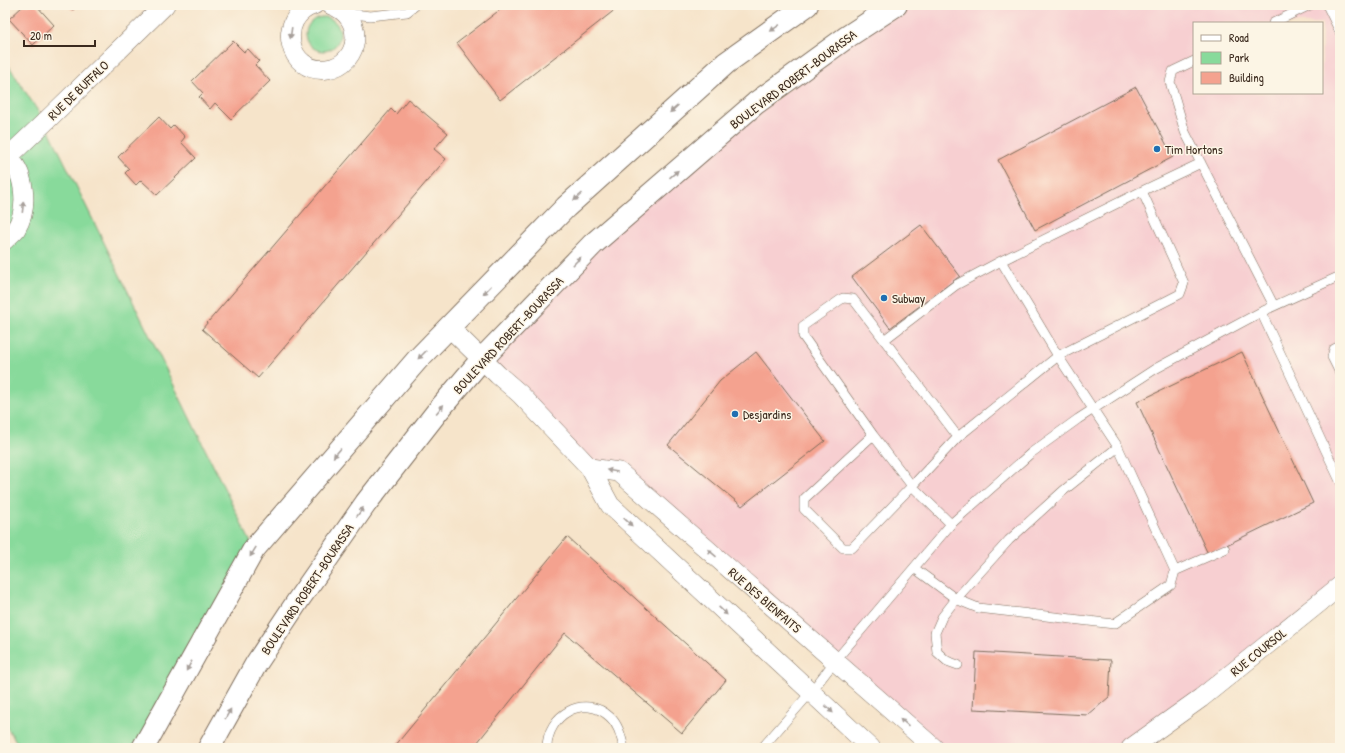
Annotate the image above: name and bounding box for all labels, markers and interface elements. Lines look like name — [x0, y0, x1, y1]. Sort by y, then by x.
scale bar — [24, 22, 95, 48]
legend — [1193, 22, 1323, 94]
one-way arrow — [770, 24, 780, 32]
street label: BOULEVARD ROBERT-BOURASSA — [726, 25, 861, 133]
text: 20 m — [30, 27, 52, 44]
one-way arrow — [288, 27, 294, 39]
text: Road — [1229, 29, 1249, 46]
text: Park — [1229, 49, 1249, 66]
street label: RUE DE BUFFALO — [43, 56, 113, 124]
text: Building — [1229, 69, 1264, 86]
one-way arrow — [669, 105, 679, 114]
place label: Tim Hortons — [1165, 140, 1223, 158]
marker: Tim Hortons — [1152, 144, 1162, 154]
one-way arrow — [669, 170, 679, 179]
one-way arrow — [573, 192, 583, 202]
one-way arrow — [20, 200, 26, 213]
one-way arrow — [572, 256, 582, 266]
street label: BOULEVARD ROBERT-BOURASSA — [449, 272, 568, 398]
one-way arrow — [482, 285, 492, 295]
place label: Subway — [892, 289, 926, 307]
marker: Subway — [879, 293, 889, 303]
one-way arrow — [417, 350, 427, 360]
one-way arrow — [435, 403, 444, 414]
place label: Desjardins — [743, 405, 791, 423]
marker: Desjardins — [730, 409, 740, 419]
one-way arrow — [332, 448, 341, 458]
one-way arrow — [606, 468, 619, 474]
one-way arrow — [356, 506, 364, 517]
one-way arrow — [623, 517, 633, 527]
street label: BOULEVARD ROBERT-BOURASSA — [256, 519, 358, 658]
one-way arrow — [249, 546, 256, 558]
one-way arrow — [707, 549, 717, 558]
street label: RUE DES BIENFAITS — [725, 563, 805, 637]
one-way arrow — [718, 606, 728, 616]
street label: RUE COURSOL — [1226, 624, 1290, 680]
one-way arrow — [186, 660, 193, 672]
one-way arrow — [824, 704, 833, 713]
one-way arrow — [224, 708, 231, 720]
one-way arrow — [899, 718, 910, 727]

